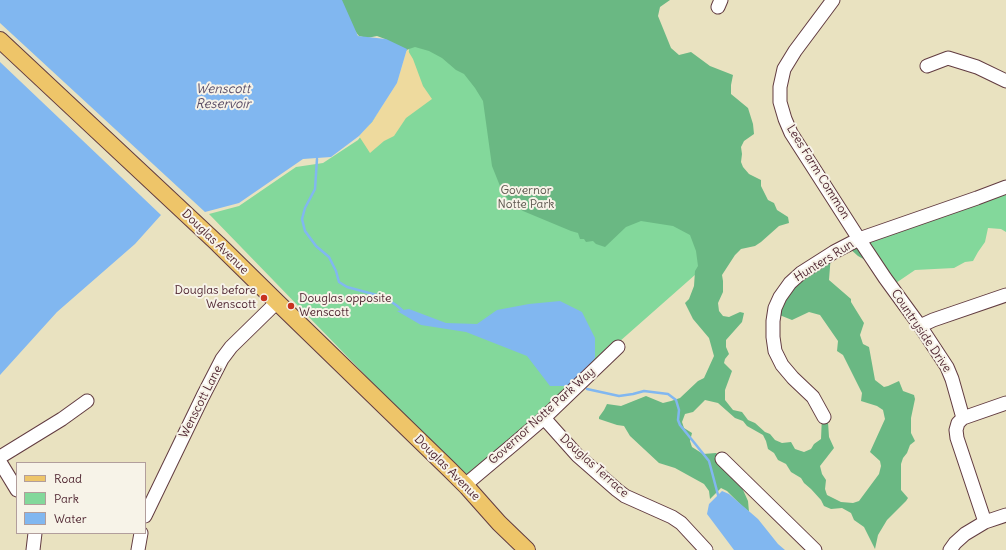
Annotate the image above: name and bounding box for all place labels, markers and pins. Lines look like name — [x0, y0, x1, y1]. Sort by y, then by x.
place label: Douglas before Wenscott — [175, 284, 256, 312]
place label: Douglas opposite Wenscott — [299, 292, 391, 320]
marker: Douglas before Wenscott — [259, 293, 269, 303]
marker: Douglas opposite Wenscott — [286, 301, 296, 311]

